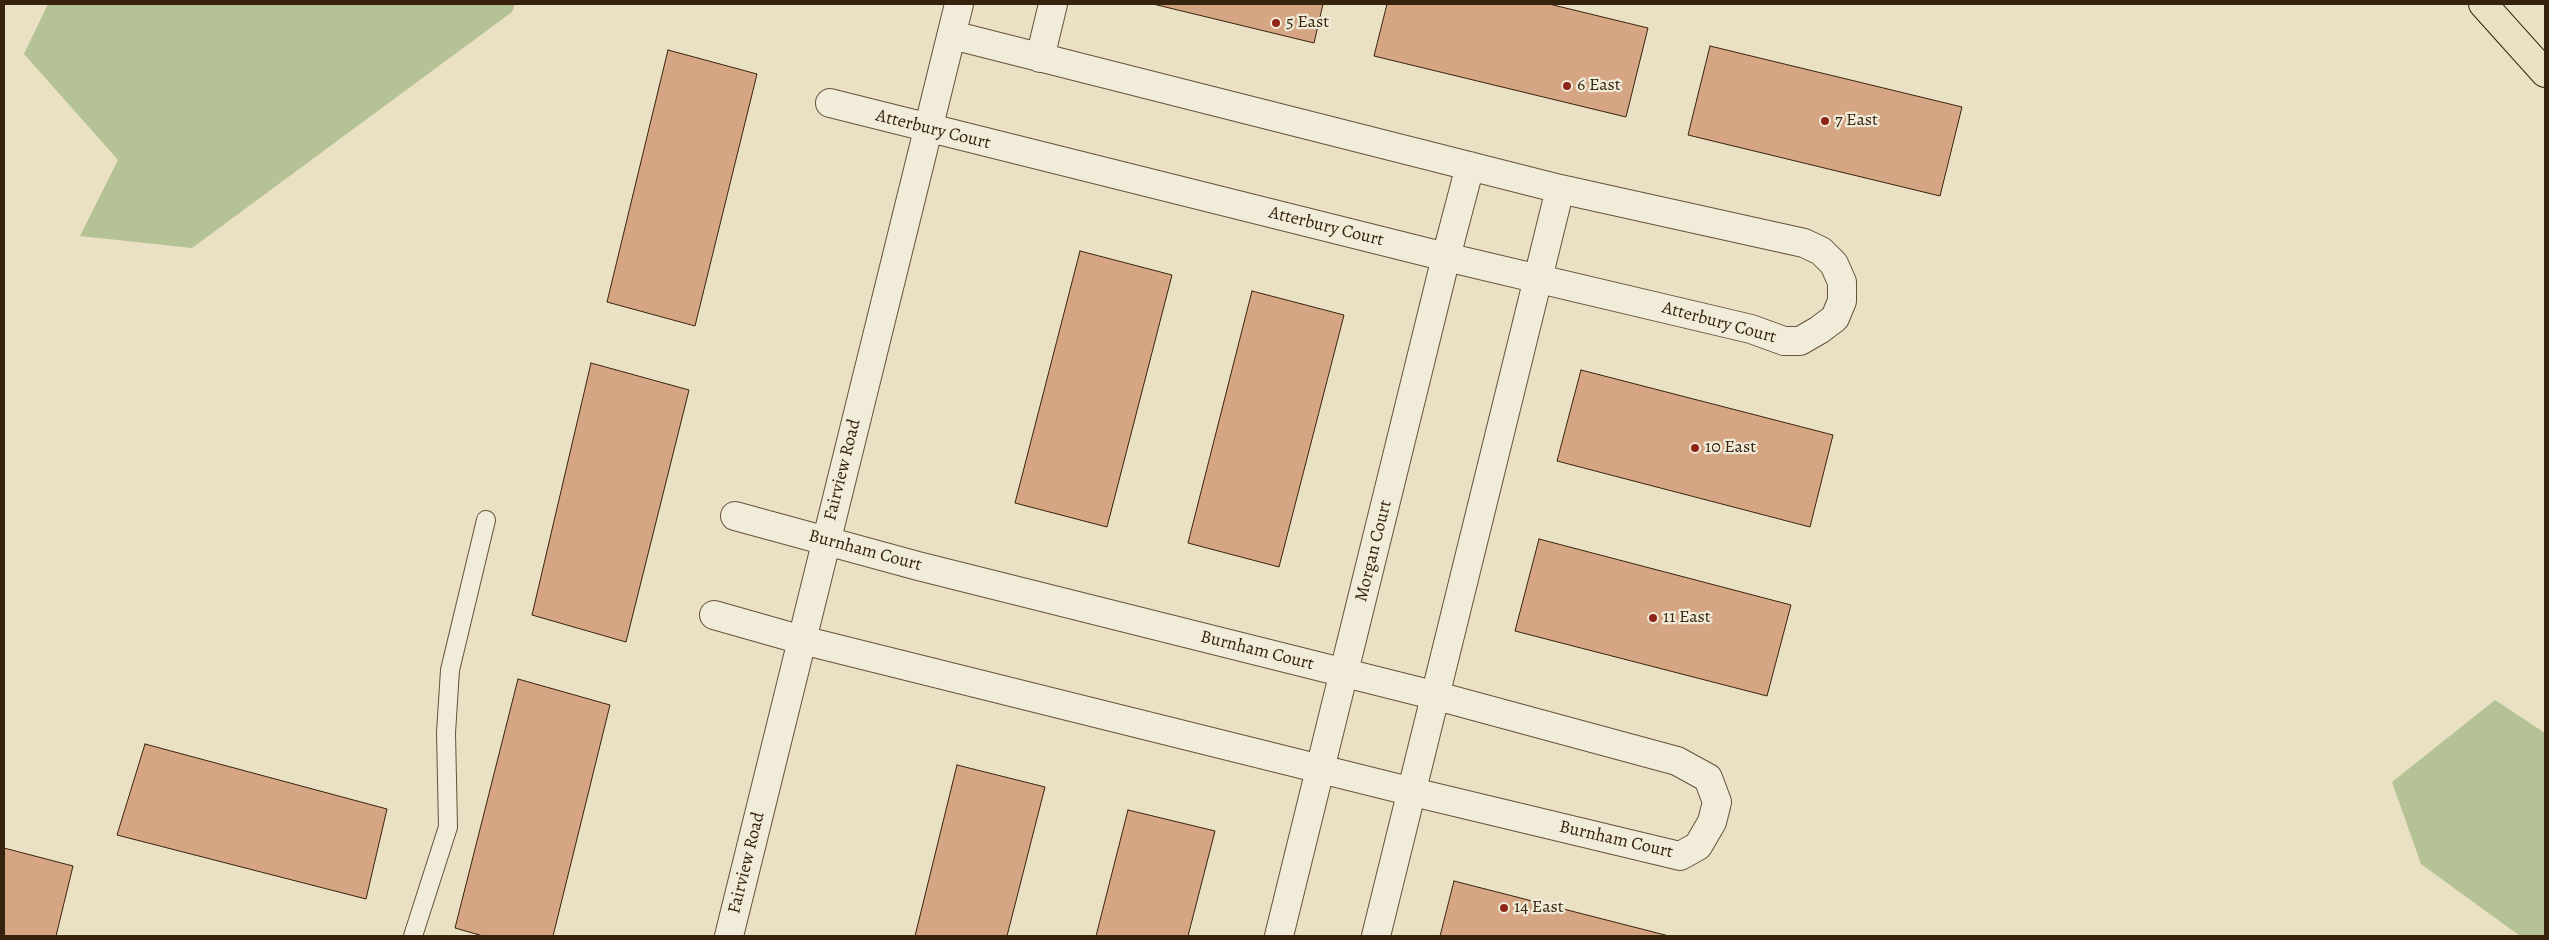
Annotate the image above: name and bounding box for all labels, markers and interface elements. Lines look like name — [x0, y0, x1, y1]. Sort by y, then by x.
place label: 5 East — [1286, 12, 1329, 34]
marker: 5 East — [1270, 17, 1282, 29]
place label: 6 East — [1577, 75, 1621, 97]
marker: 6 East — [1561, 80, 1573, 92]
street label: Atterbury Court — [873, 105, 993, 155]
place label: 7 East — [1835, 110, 1878, 132]
marker: 7 East — [1819, 115, 1831, 127]
street label: Atterbury Court — [1266, 202, 1386, 252]
street label: Atterbury Court — [1659, 297, 1779, 349]
street label: Fairview Road — [820, 417, 866, 523]
place label: 10 East — [1705, 437, 1756, 459]
marker: 10 East — [1689, 442, 1701, 454]
street label: Morgan Court — [1351, 498, 1397, 604]
street label: Burnham Court — [806, 526, 924, 576]
place label: 11 East — [1663, 607, 1711, 629]
marker: 11 East — [1647, 612, 1659, 624]
street label: Burnham Court — [1198, 626, 1316, 676]
street label: Fairview Road — [724, 810, 770, 916]
street label: Burnham Court — [1557, 816, 1675, 864]
place label: 14 East — [1514, 897, 1564, 919]
marker: 14 East — [1498, 902, 1510, 914]

